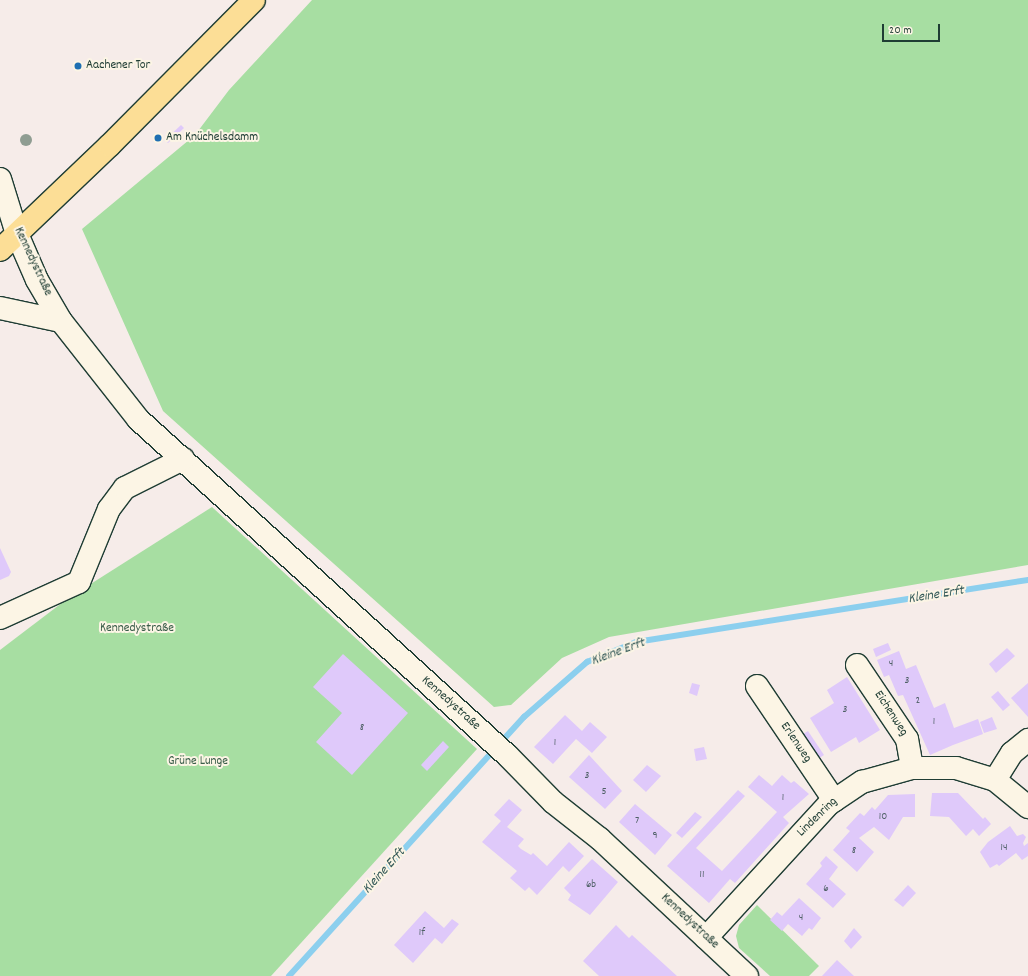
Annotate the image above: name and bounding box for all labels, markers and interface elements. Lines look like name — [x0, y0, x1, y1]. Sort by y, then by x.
scale bar — [884, 16, 942, 42]
text: 20 m — [889, 22, 912, 39]
place label: Aachener Tor — [86, 58, 150, 74]
marker: Aachener Tor — [73, 61, 83, 71]
place label: Am Knüchelsdamm — [166, 130, 258, 146]
marker: Am Knüchelsdamm — [153, 133, 163, 143]
street label: Kennedystraße — [9, 225, 55, 299]
water label: Kleine Erft — [907, 582, 965, 608]
park label: Kennedystraße — [100, 621, 174, 637]
water label: Kleine Erft — [589, 635, 647, 669]
house number: 4 — [889, 657, 893, 671]
street label: Kennedystraße — [417, 673, 483, 735]
house number: 3 — [905, 674, 909, 688]
street label: Eichenweg — [870, 688, 910, 740]
house number: 2 — [916, 694, 920, 708]
house number: 3 — [843, 703, 847, 717]
house number: 1 — [933, 715, 935, 729]
street label: Erlenweg — [776, 720, 814, 766]
house number: 8 — [360, 721, 364, 735]
house number: 1 — [554, 736, 556, 750]
park label: Grüne Lunge — [168, 754, 228, 770]
house number: 3 — [585, 769, 589, 783]
house number: 5 — [601, 785, 607, 799]
house number: 1 — [782, 791, 784, 805]
street label: Lindenring — [794, 795, 842, 841]
house number: 10 — [879, 810, 887, 824]
house number: 7 — [635, 814, 639, 828]
house number: 9 — [652, 829, 658, 843]
house number: 14 — [1001, 841, 1007, 855]
house number: 8 — [852, 844, 856, 858]
water label: Kleine Erft — [359, 845, 409, 897]
house number: 11 — [700, 868, 704, 882]
house number: 6b — [586, 878, 596, 892]
house number: 6 — [823, 882, 829, 896]
street label: Kennedystraße — [657, 891, 721, 953]
house number: 4 — [799, 911, 803, 925]
house number: 1f — [419, 926, 425, 940]

